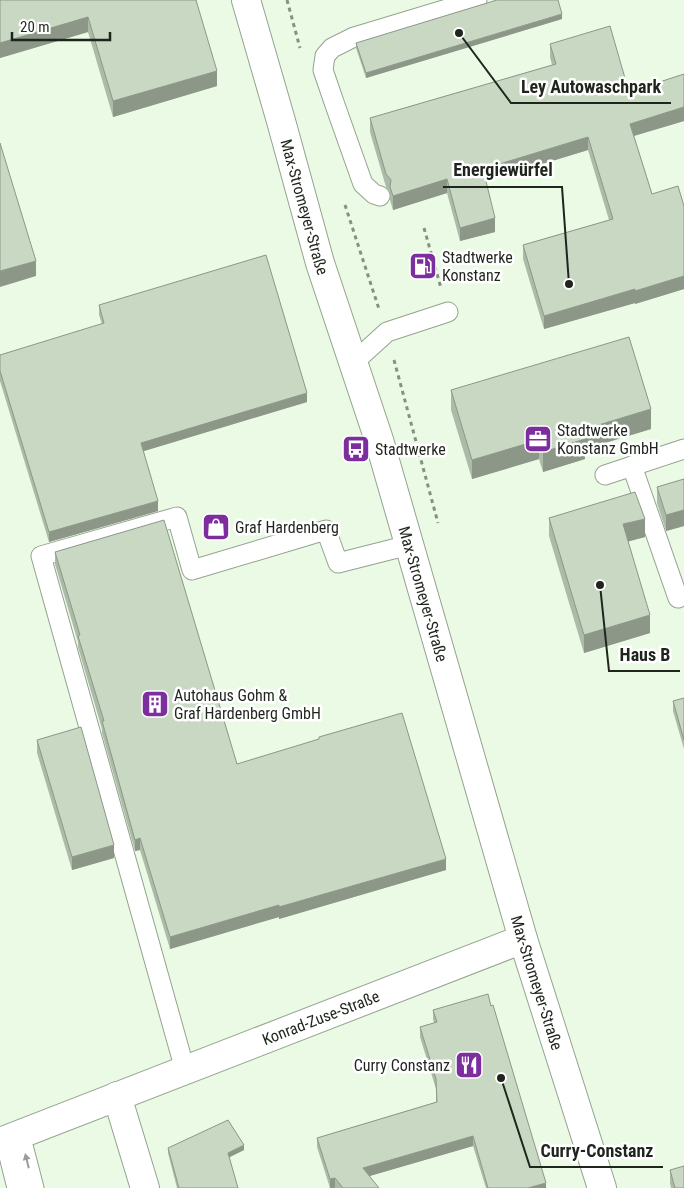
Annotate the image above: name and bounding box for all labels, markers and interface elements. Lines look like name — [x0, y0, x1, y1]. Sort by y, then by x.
scale bar — [12, 10, 110, 42]
text: 20 m — [20, 18, 50, 36]
callout: Ley Autowaschpark — [511, 70, 671, 103]
text: Ley Autowaschpark — [521, 76, 661, 97]
street label: Max-Stromeyer-Straße — [277, 137, 333, 277]
callout: Energiewürfel — [443, 154, 562, 187]
text: Energiewürfel — [453, 159, 553, 180]
place label: Stadtwerke Konstanz — [442, 248, 513, 285]
fuel station icon: Stadtwerke Konstanz — [408, 251, 438, 281]
place label: Stadtwerke Konstanz GmbH — [557, 421, 659, 458]
office icon: Stadtwerke Konstanz GmbH — [523, 424, 553, 454]
bus stop icon: Stadtwerke — [341, 434, 371, 464]
place label: Stadtwerke — [375, 440, 446, 459]
shop icon: Graf Hardenberg — [201, 512, 231, 542]
place label: Graf Hardenberg — [235, 518, 339, 537]
street label: Max-Stromeyer-Straße — [395, 524, 452, 664]
callout: Haus B — [609, 638, 680, 671]
text: Haus B — [620, 644, 670, 665]
place label: Autohaus Gohm & Graf Hardenberg GmbH — [174, 686, 321, 723]
building icon: Autohaus Gohm & Graf Hardenberg GmbH — [140, 689, 170, 719]
street label: Max-Stromeyer-Straße — [507, 913, 567, 1052]
street label: Konrad-Zuse-Straße — [259, 986, 382, 1049]
restaurant icon: Curry Constanz — [454, 1050, 484, 1080]
place label: Curry Constanz — [354, 1056, 450, 1075]
callout: Curry-Constanz — [530, 1134, 663, 1167]
text: Curry-Constanz — [541, 1140, 653, 1161]
one-way arrow — [23, 1154, 31, 1169]

